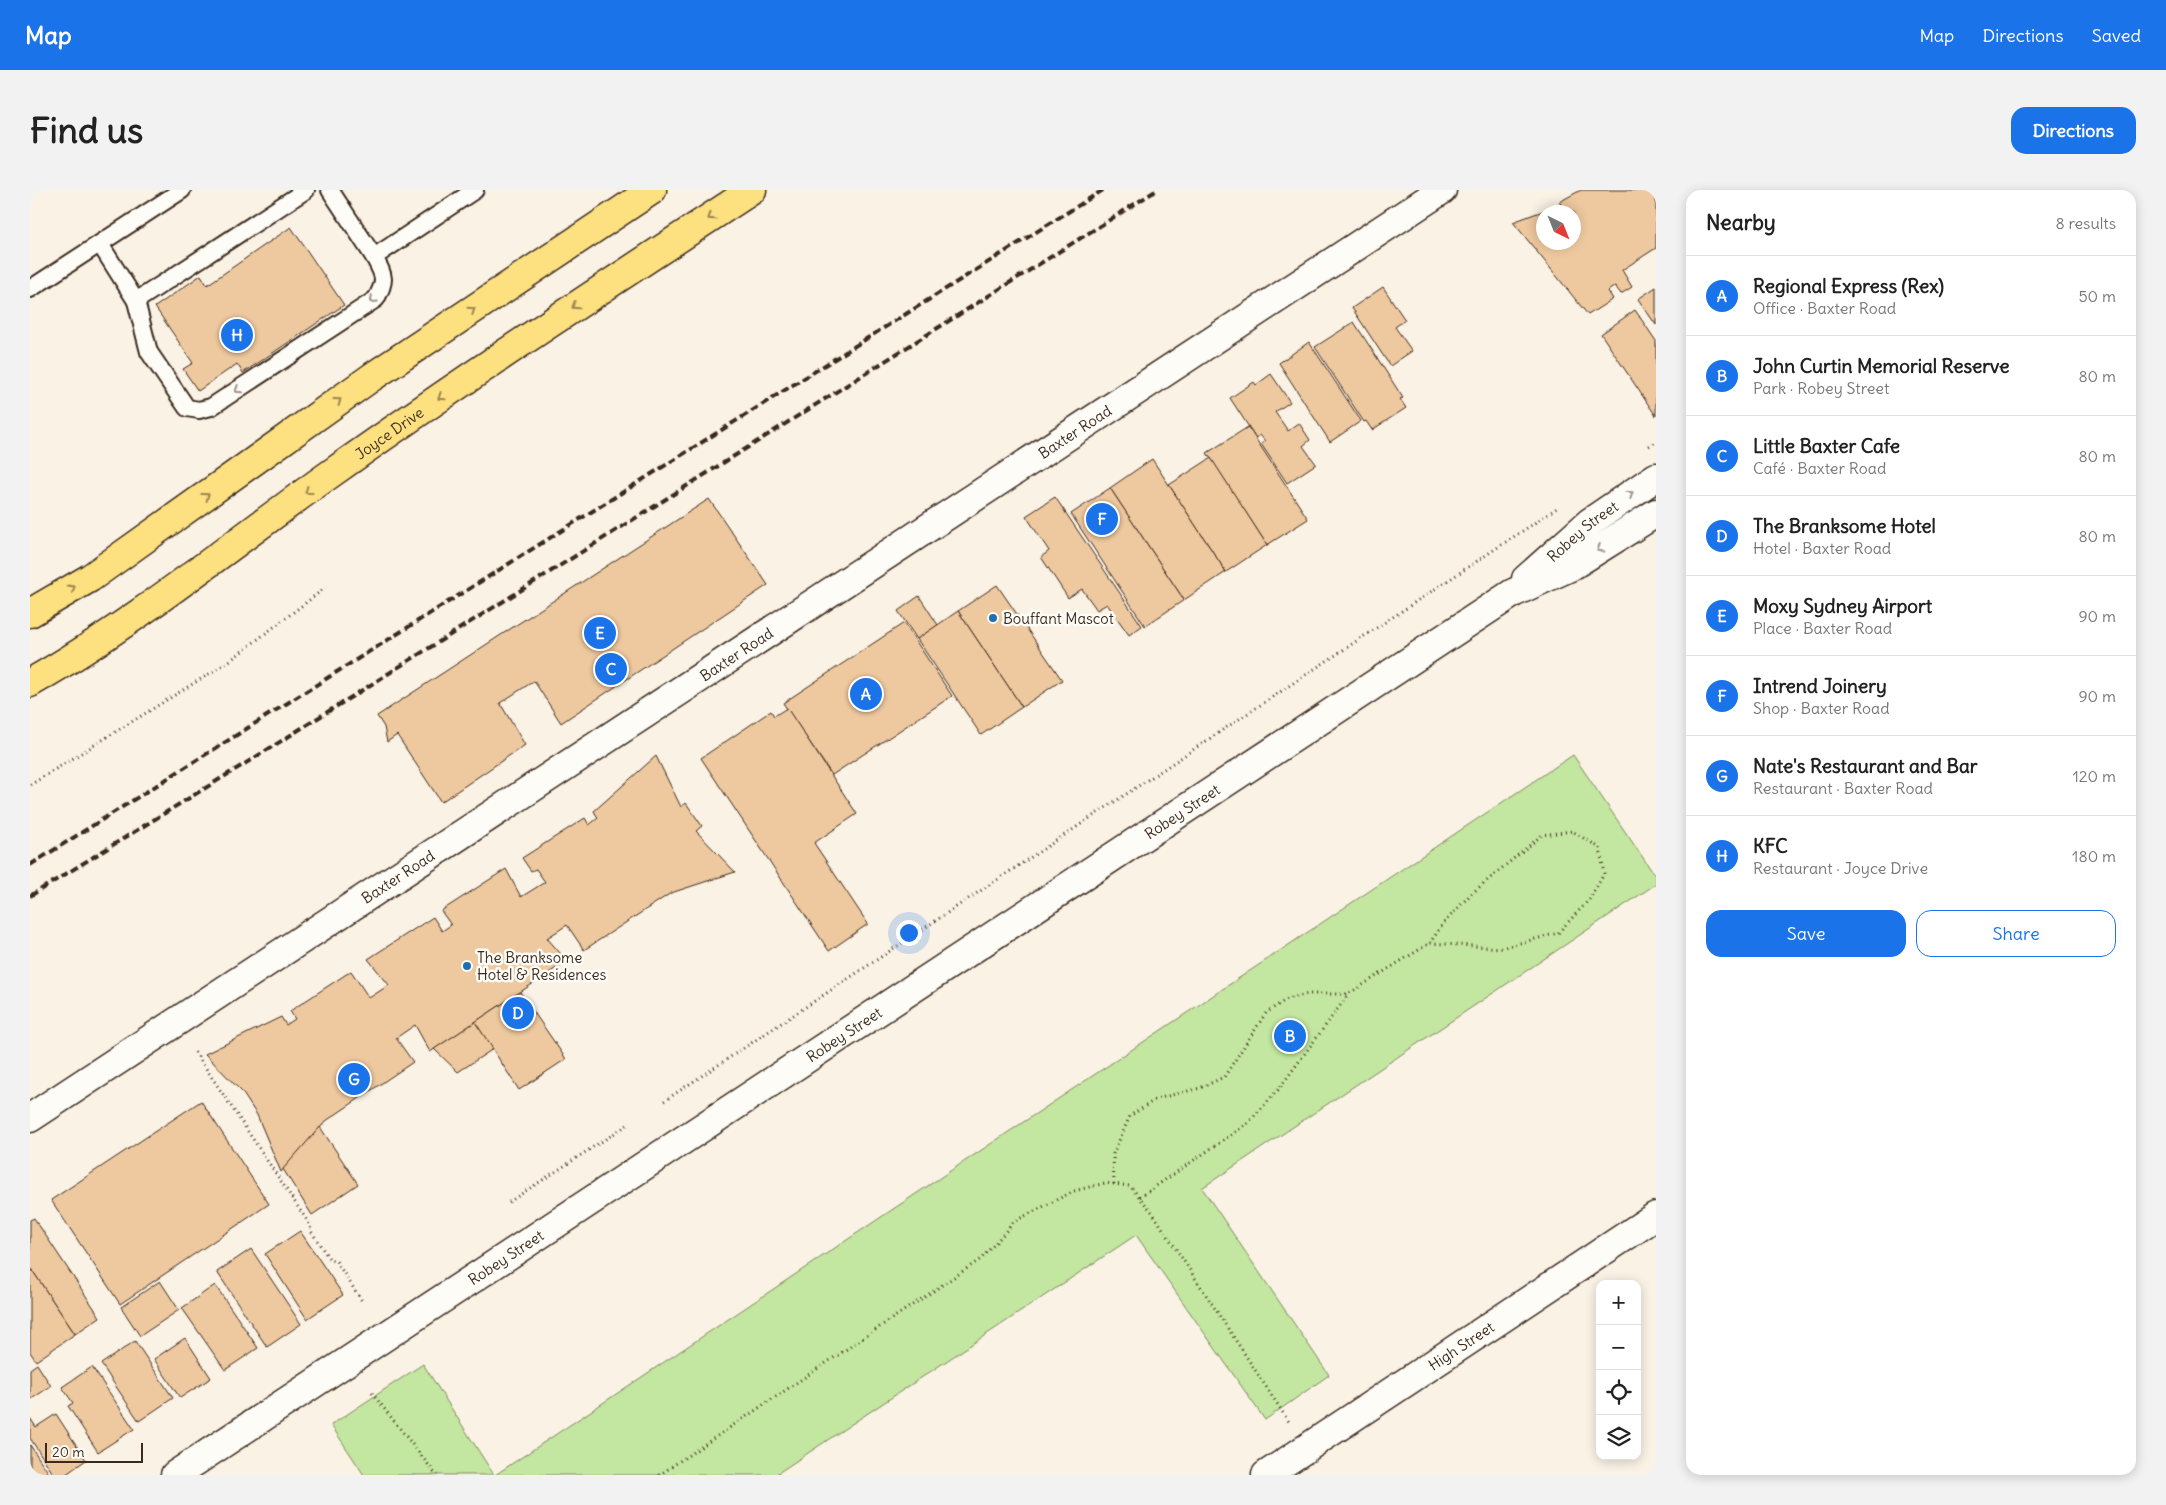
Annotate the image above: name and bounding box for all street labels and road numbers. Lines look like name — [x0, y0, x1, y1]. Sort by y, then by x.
street label: Baxter Road — [1034, 400, 1115, 462]
street label: Joyce Drive — [351, 402, 427, 463]
street label: Robey Street — [1543, 496, 1621, 566]
street label: Baxter Road — [696, 623, 776, 685]
street label: Robey Street — [1141, 780, 1223, 843]
street label: Baxter Road — [358, 845, 438, 907]
street label: Robey Street — [802, 1002, 885, 1066]
street label: Robey Street — [464, 1225, 547, 1289]
street label: High Street — [1425, 1317, 1497, 1374]

